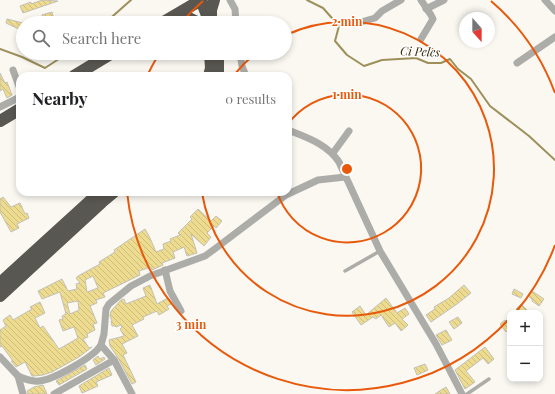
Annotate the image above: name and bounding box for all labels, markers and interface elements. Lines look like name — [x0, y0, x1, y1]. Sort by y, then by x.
north arrow — [459, 12, 495, 48]
text: 2 min — [332, 13, 363, 29]
search box — [16, 16, 292, 60]
icon: search — [30, 27, 52, 49]
text: Search here — [62, 28, 141, 48]
water label: Ci Peles — [400, 42, 441, 60]
text: 1 min — [332, 86, 362, 102]
text: Nearby — [32, 87, 87, 109]
text: 0 results — [225, 90, 276, 107]
centre of rings — [340, 162, 354, 176]
map controls — [507, 310, 543, 382]
button: + — [507, 310, 543, 346]
text: 3 min — [176, 316, 207, 332]
button: − — [507, 346, 543, 382]

